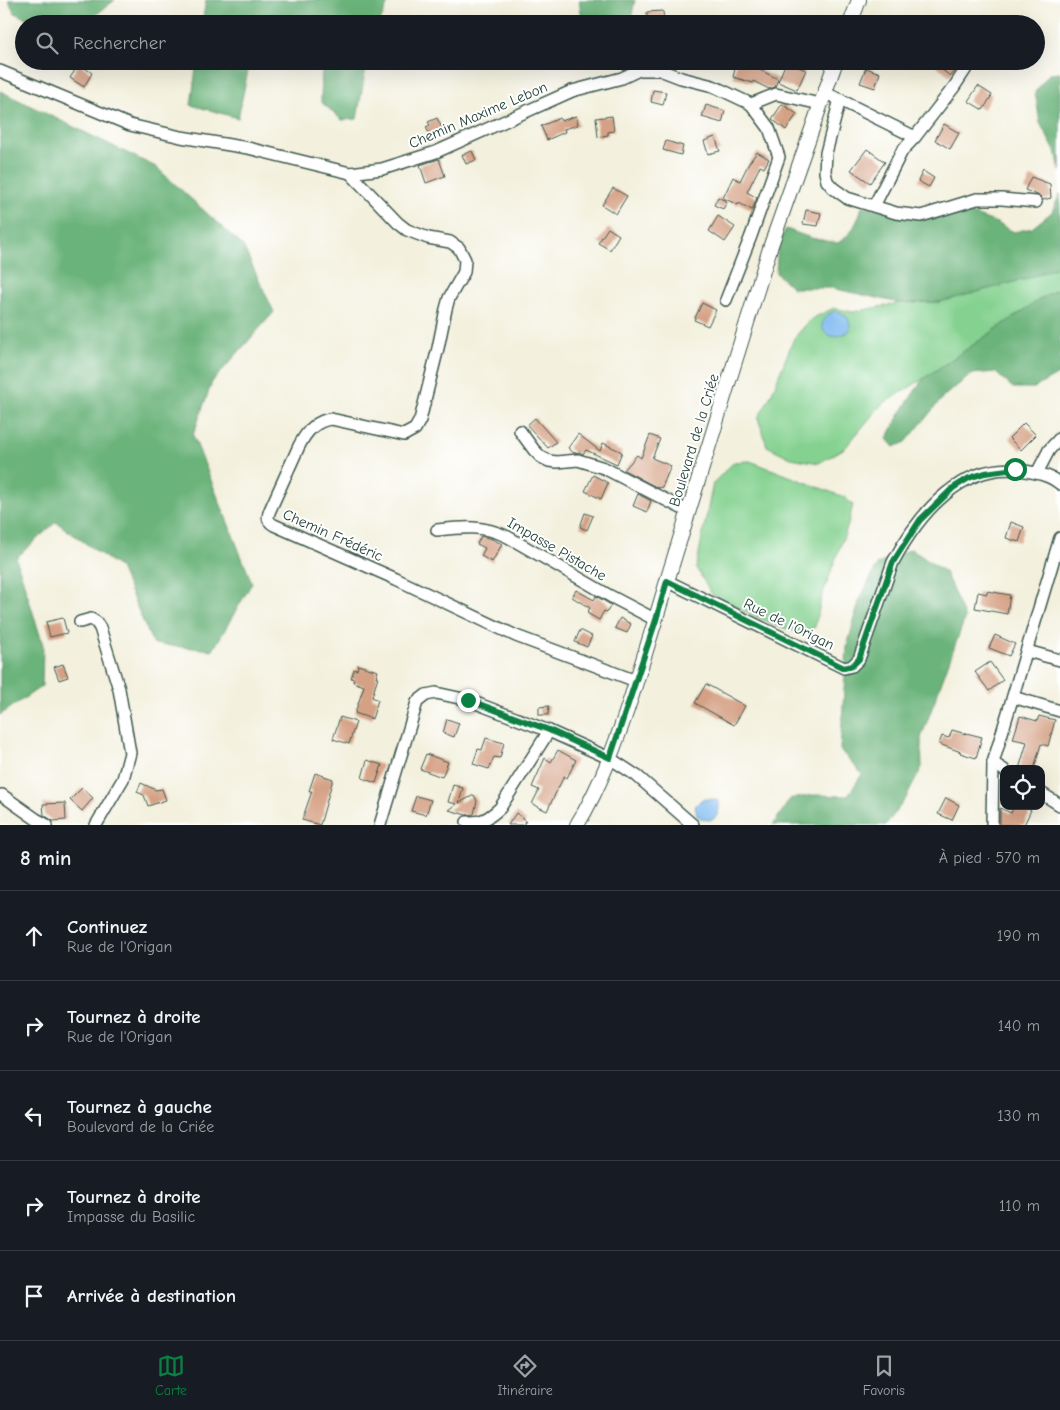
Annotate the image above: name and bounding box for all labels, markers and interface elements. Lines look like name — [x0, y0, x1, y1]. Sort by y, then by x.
search box — [15, 15, 1045, 70]
icon: search — [33, 29, 61, 57]
text: Rechercher — [73, 32, 166, 54]
street label: Chemin Maxime Lebon — [406, 78, 550, 152]
street label: Boulevard de la Criée — [665, 371, 723, 509]
route start — [1004, 458, 1027, 481]
street label: Chemin Frédéric — [280, 505, 386, 565]
street label: Impasse Pistache — [504, 513, 610, 585]
street label: Rue de l'Origan — [741, 594, 837, 654]
route end — [457, 689, 480, 712]
map controls — [1000, 765, 1045, 810]
button: locate — [1000, 765, 1045, 810]
text: 8 min — [20, 846, 71, 870]
text: À pied · 570 m — [939, 849, 1040, 867]
text: Continuez — [67, 916, 147, 938]
icon: ahead — [20, 922, 48, 950]
text: 190 m — [997, 927, 1040, 945]
text: Rue de l'Origan — [67, 938, 172, 956]
text: Tournez à droite — [67, 1006, 201, 1028]
icon: right — [20, 1012, 48, 1040]
text: 140 m — [998, 1017, 1040, 1035]
text: Rue de l'Origan — [67, 1028, 172, 1046]
text: Tournez à gauche — [67, 1096, 212, 1118]
icon: left — [20, 1102, 48, 1130]
text: 130 m — [997, 1107, 1040, 1125]
text: Boulevard de la Criée — [67, 1118, 214, 1136]
text: Tournez à droite — [67, 1186, 201, 1208]
icon: right — [20, 1192, 48, 1220]
text: 110 m — [999, 1197, 1040, 1215]
text: Impasse du Basilic — [67, 1208, 195, 1226]
icon: arrive — [20, 1282, 48, 1310]
text: Arrivée à destination — [67, 1285, 236, 1307]
tab: Carte — [155, 1352, 187, 1399]
tab: Itinéraire — [497, 1352, 553, 1399]
tab: Favoris — [863, 1352, 905, 1399]

